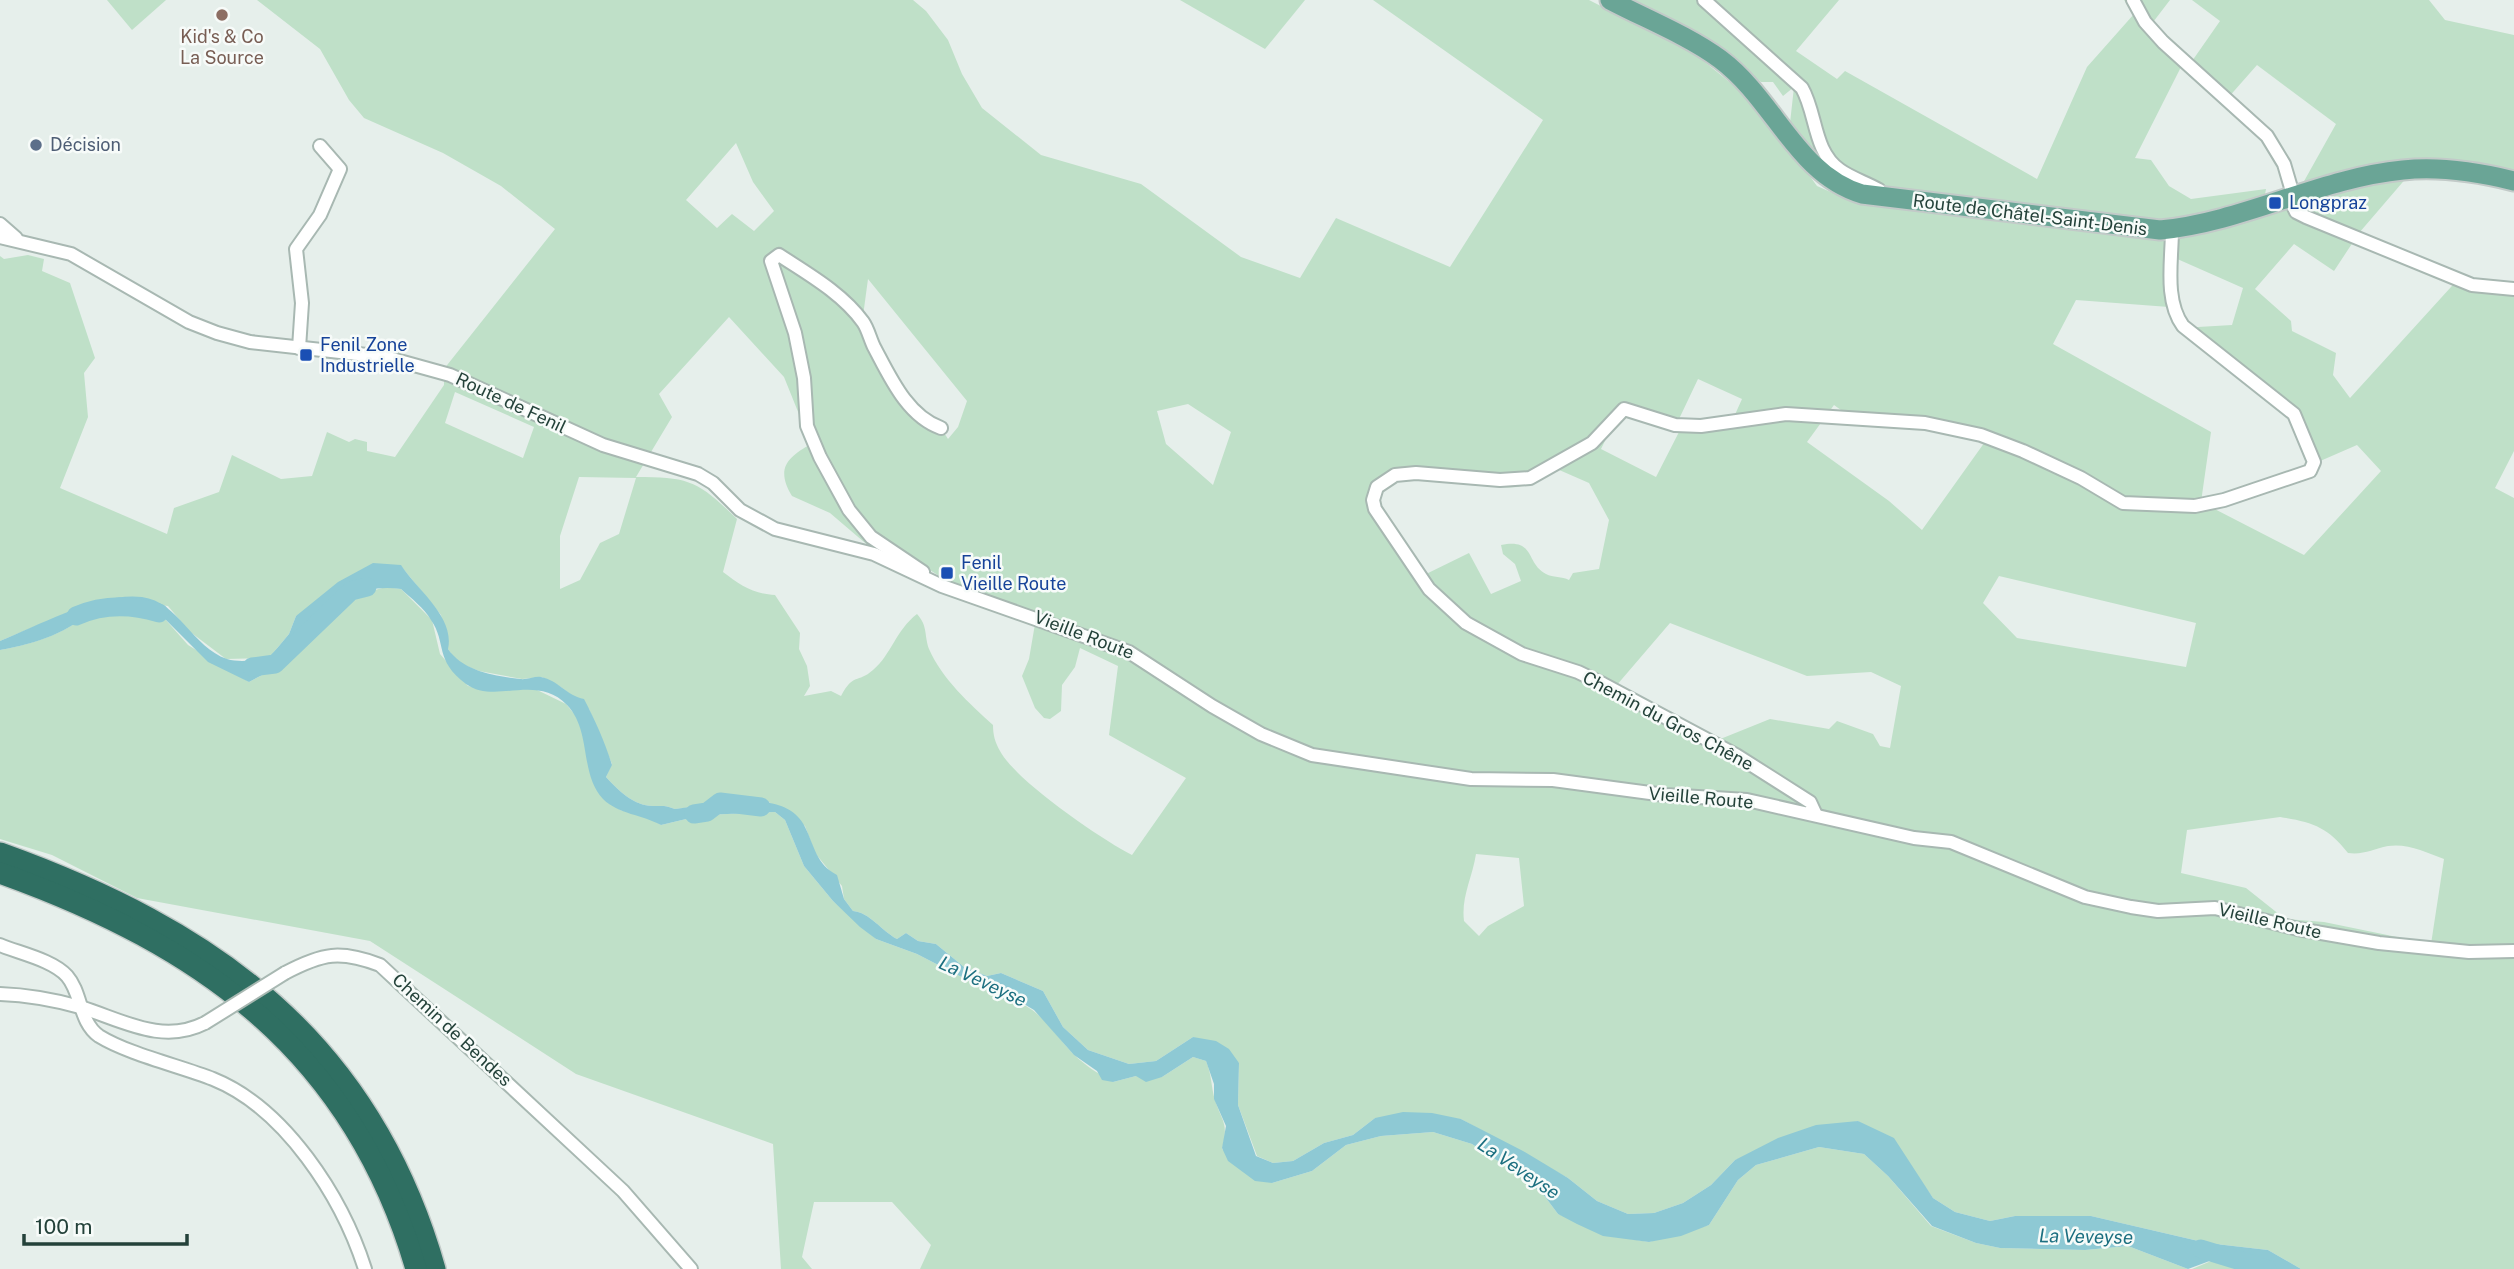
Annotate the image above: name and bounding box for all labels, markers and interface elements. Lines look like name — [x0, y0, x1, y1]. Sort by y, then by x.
marker: Kid's & Co La Source — [214, 7, 230, 23]
place label: Kid's & Co La Source — [180, 26, 264, 68]
place label: Décision — [50, 134, 121, 155]
marker: Décision — [28, 137, 44, 153]
street label: Route de Châtel-Saint-Denis — [1912, 190, 2148, 239]
place label: Longpraz — [2289, 192, 2367, 213]
marker: Longpraz — [2267, 195, 2283, 211]
place label: Fenil Zone Industrielle — [320, 334, 415, 376]
marker: Fenil Zone Industrielle — [298, 347, 314, 363]
street label: Route de Fenil — [453, 368, 570, 437]
place label: Fenil Vieille Route — [961, 552, 1066, 594]
marker: Fenil Vieille Route — [939, 565, 955, 581]
street label: Vieille Route — [1031, 606, 1137, 663]
street label: Chemin du Gros Chêne — [1579, 667, 1757, 775]
street label: Vieille Route — [1648, 782, 1754, 813]
street label: Vieille Route — [2216, 898, 2324, 943]
water label: La Veveyse — [936, 951, 1030, 1011]
street label: Chemin de Bendes — [388, 969, 516, 1090]
water label: La Veveyse — [1474, 1133, 1564, 1203]
scale bar — [24, 1202, 187, 1246]
text: 100 m — [35, 1214, 92, 1239]
water label: La Veveyse — [2039, 1224, 2133, 1248]

